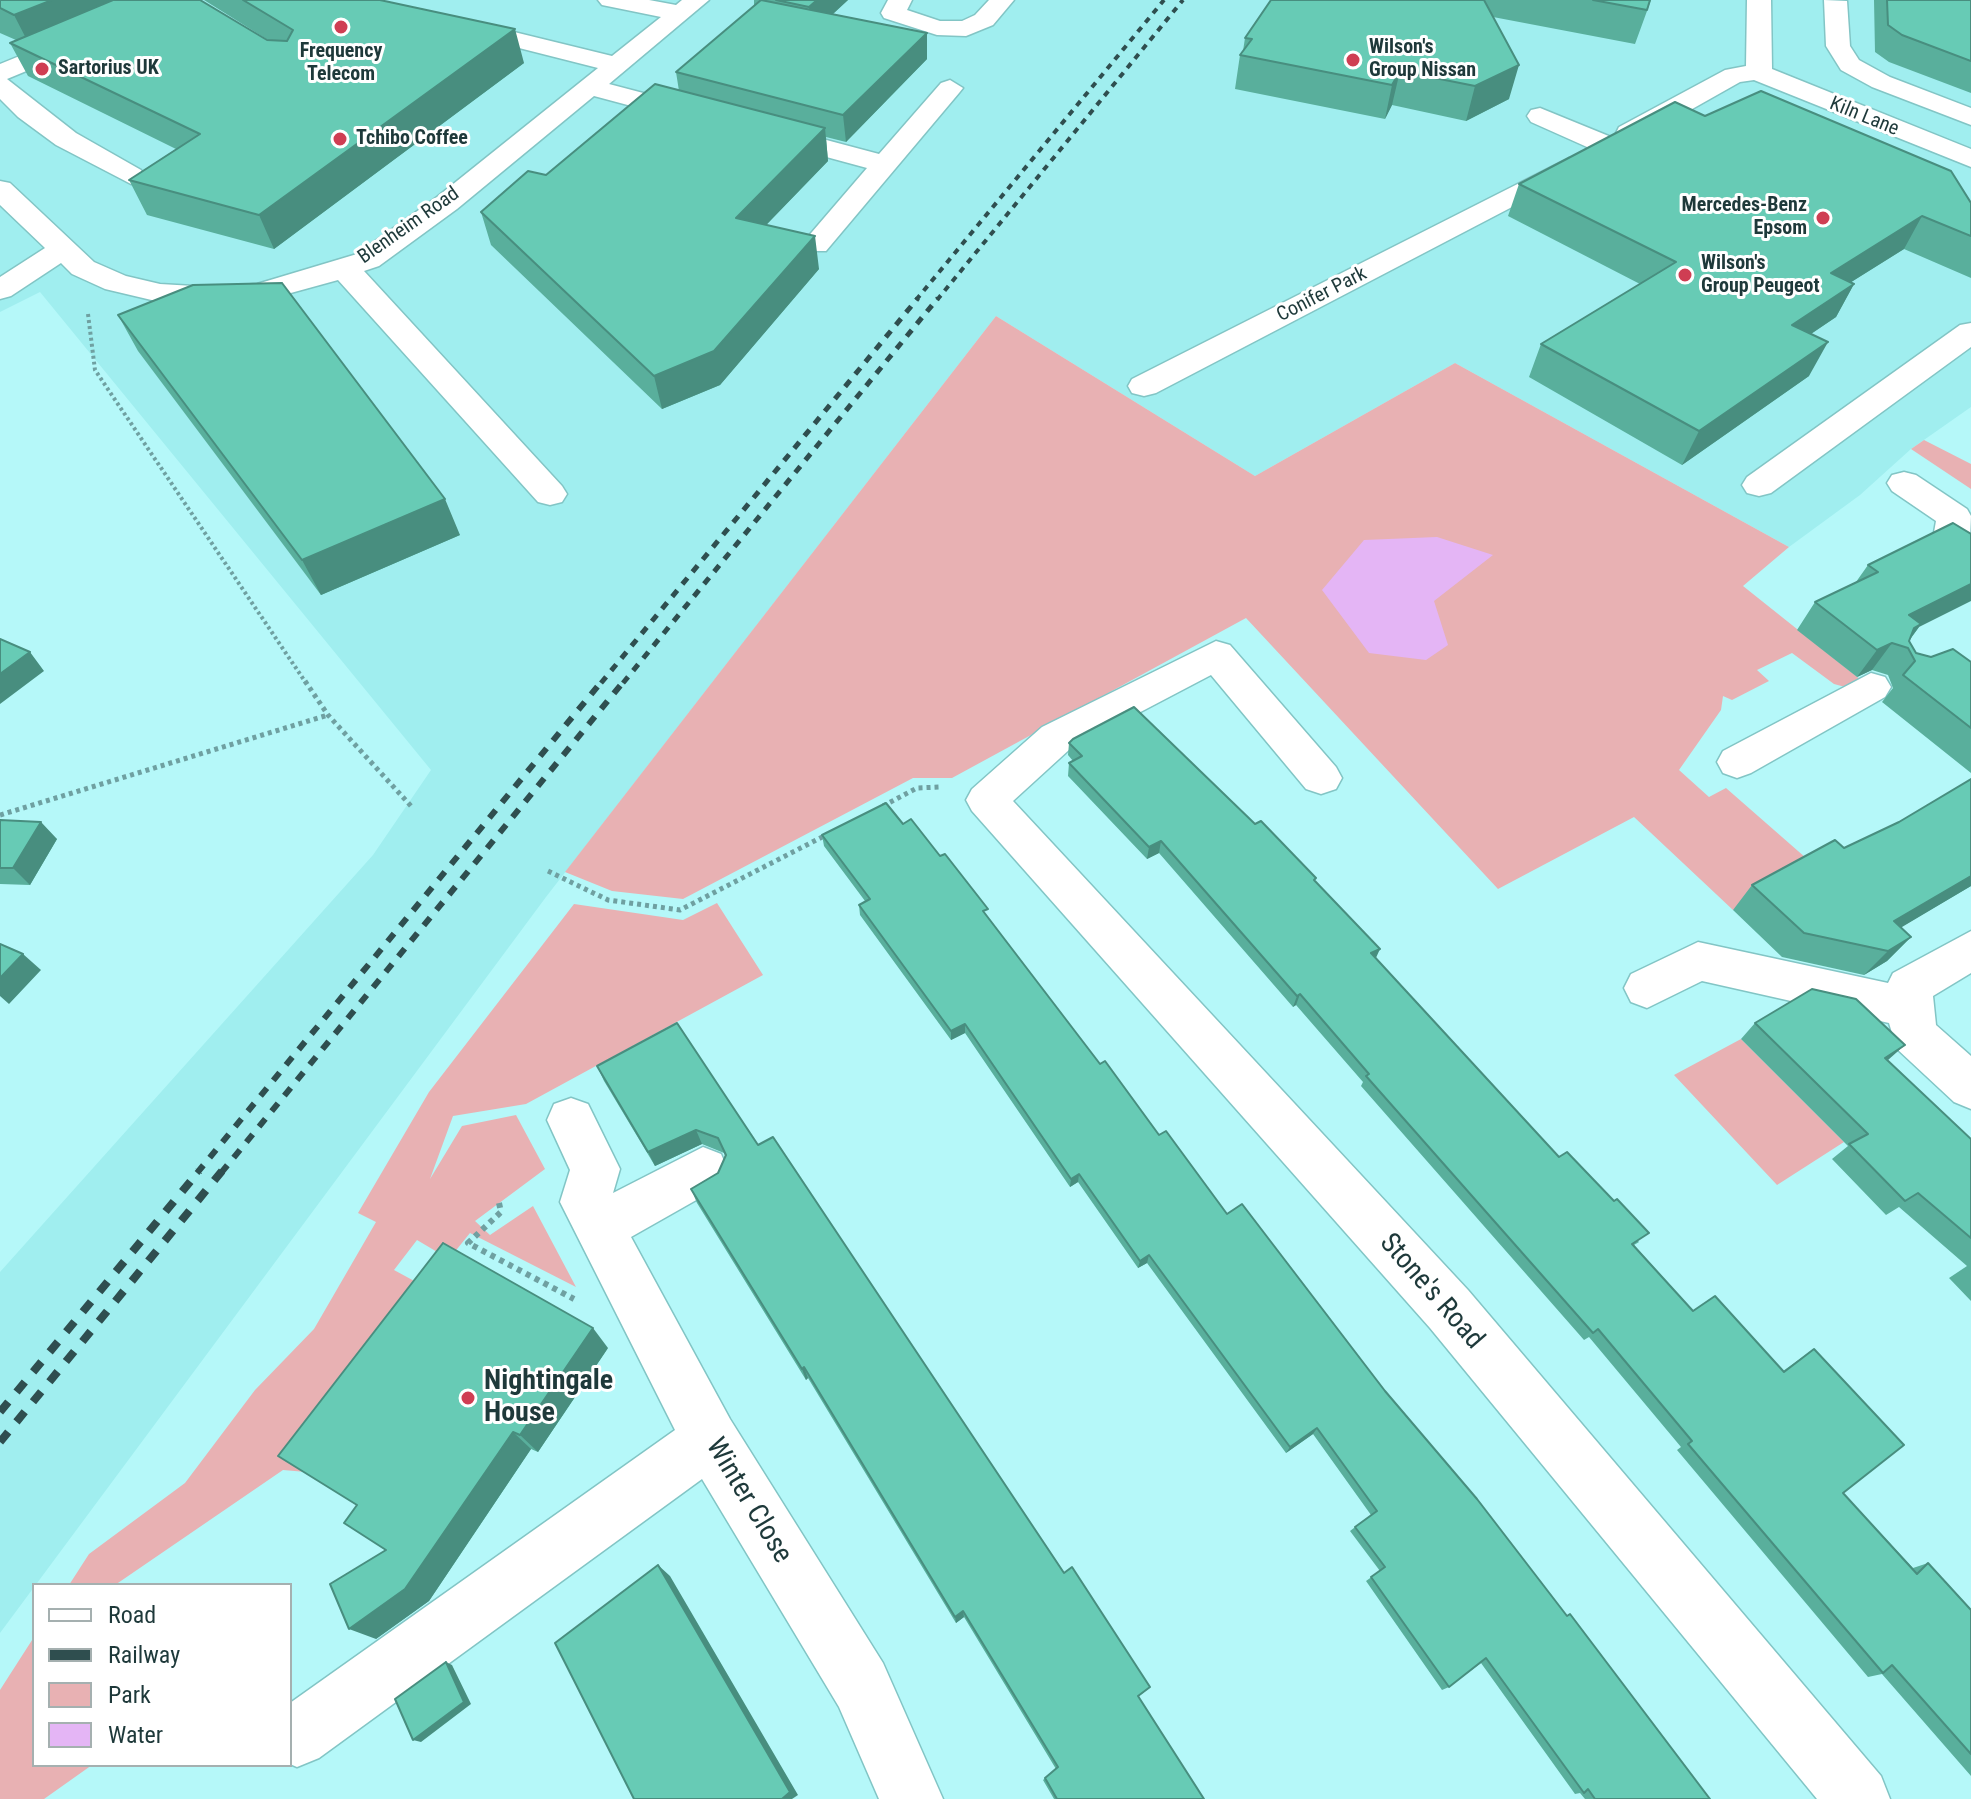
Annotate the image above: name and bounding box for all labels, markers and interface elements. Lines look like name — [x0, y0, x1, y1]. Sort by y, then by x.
marker: Frequency Telecom — [332, 18, 350, 36]
place label: Wilson's Group Nissan — [1369, 36, 1476, 83]
place label: Frequency Telecom — [300, 40, 382, 87]
marker: Wilson's Group Nissan — [1344, 51, 1362, 69]
place label: Sartorius UK — [58, 57, 159, 81]
marker: Sartorius UK — [33, 60, 51, 78]
street label: Kiln Lane — [1826, 92, 1902, 142]
place label: Tchibo Coffee — [356, 127, 468, 151]
marker: Tchibo Coffee — [331, 130, 349, 148]
street label: Blenheim Road — [354, 182, 464, 270]
place label: Mercedes-Benz Epsom — [1682, 194, 1807, 241]
marker: Mercedes-Benz Epsom — [1814, 209, 1832, 227]
place label: Wilson's Group Peugeot — [1701, 252, 1820, 299]
street label: Conifer Park — [1273, 262, 1371, 328]
marker: Wilson's Group Peugeot — [1676, 266, 1694, 284]
street label: Stone's Road — [1372, 1227, 1490, 1357]
place label: Nightingale House — [484, 1365, 613, 1431]
marker: Nightingale House — [459, 1389, 477, 1407]
street label: Winter Close — [698, 1432, 798, 1570]
legend — [32, 1583, 292, 1767]
text: Road — [108, 1601, 156, 1629]
text: Railway — [108, 1641, 180, 1669]
text: Park — [108, 1681, 151, 1709]
text: Water — [108, 1721, 163, 1749]

